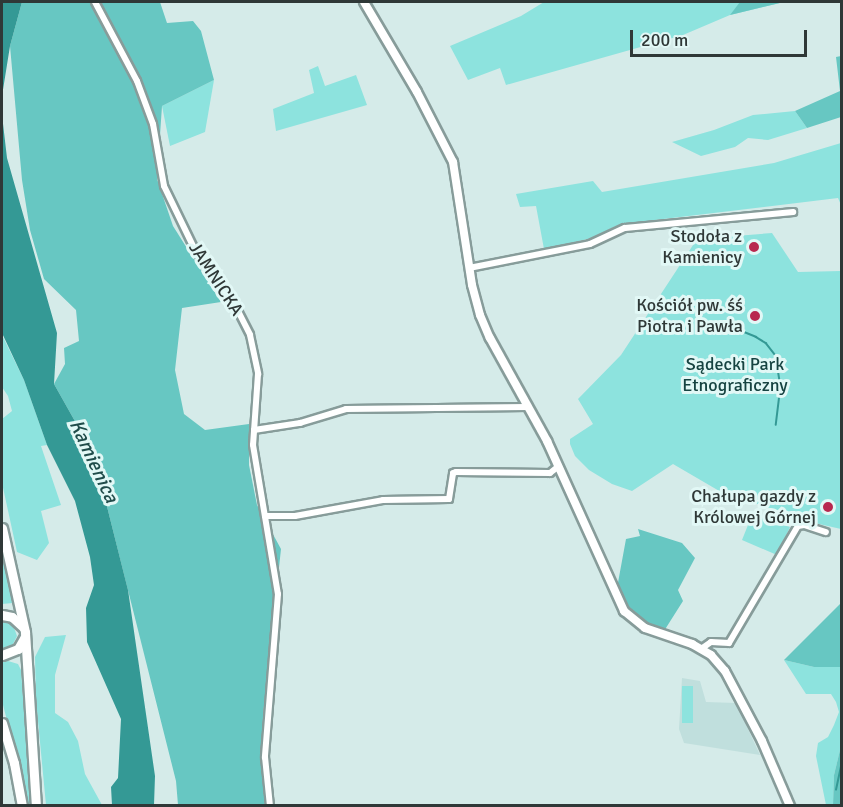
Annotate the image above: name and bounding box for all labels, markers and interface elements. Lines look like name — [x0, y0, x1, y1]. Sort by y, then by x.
scale bar — [633, 18, 810, 56]
text: 200 m — [641, 29, 688, 51]
place label: Stodoła z Kamienicy — [662, 226, 742, 268]
street label: JAMNICKA — [184, 238, 248, 320]
marker: Stodoła z Kamienicy — [747, 240, 761, 254]
place label: Kościół pw. śś Piotra i Pawła — [636, 295, 743, 338]
marker: Kościół pw. śś Piotra i Pawła — [748, 309, 762, 323]
park label: Sądecki Park Etnograficzny — [682, 354, 788, 397]
water label: Kamienica — [64, 415, 124, 507]
place label: Chałupa gazdy z Królowej Górnej — [691, 486, 816, 528]
marker: Chałupa gazdy z Królowej Górnej — [821, 500, 835, 514]

